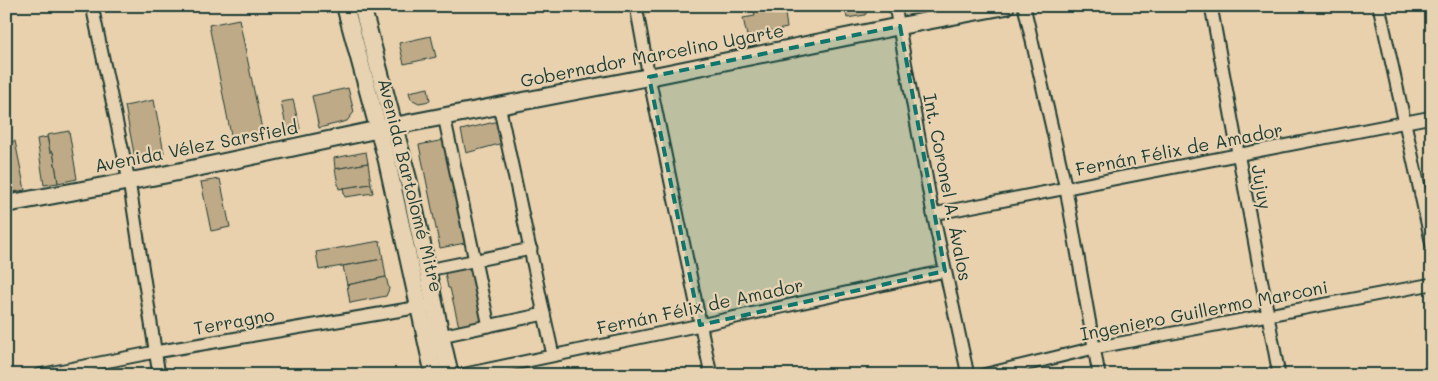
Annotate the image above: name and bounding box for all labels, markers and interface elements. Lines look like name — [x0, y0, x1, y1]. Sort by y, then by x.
street label: Gobernador Marcelino Ugarte — [518, 18, 786, 92]
street label: Avenida Bartolomé Mitre — [373, 76, 449, 294]
street label: Int. Coronel A. Ávalos — [918, 91, 978, 283]
street label: Avenida Vélez Sarsfield — [92, 115, 300, 177]
street label: Fernán Félix de Amador — [1073, 117, 1285, 181]
street label: Jujuy — [1246, 163, 1278, 211]
street label: Fernán Félix de Amador — [594, 272, 806, 340]
street label: Ingeniero Guillermo Marconi — [1078, 274, 1330, 346]
street label: Terragno — [192, 302, 277, 340]

